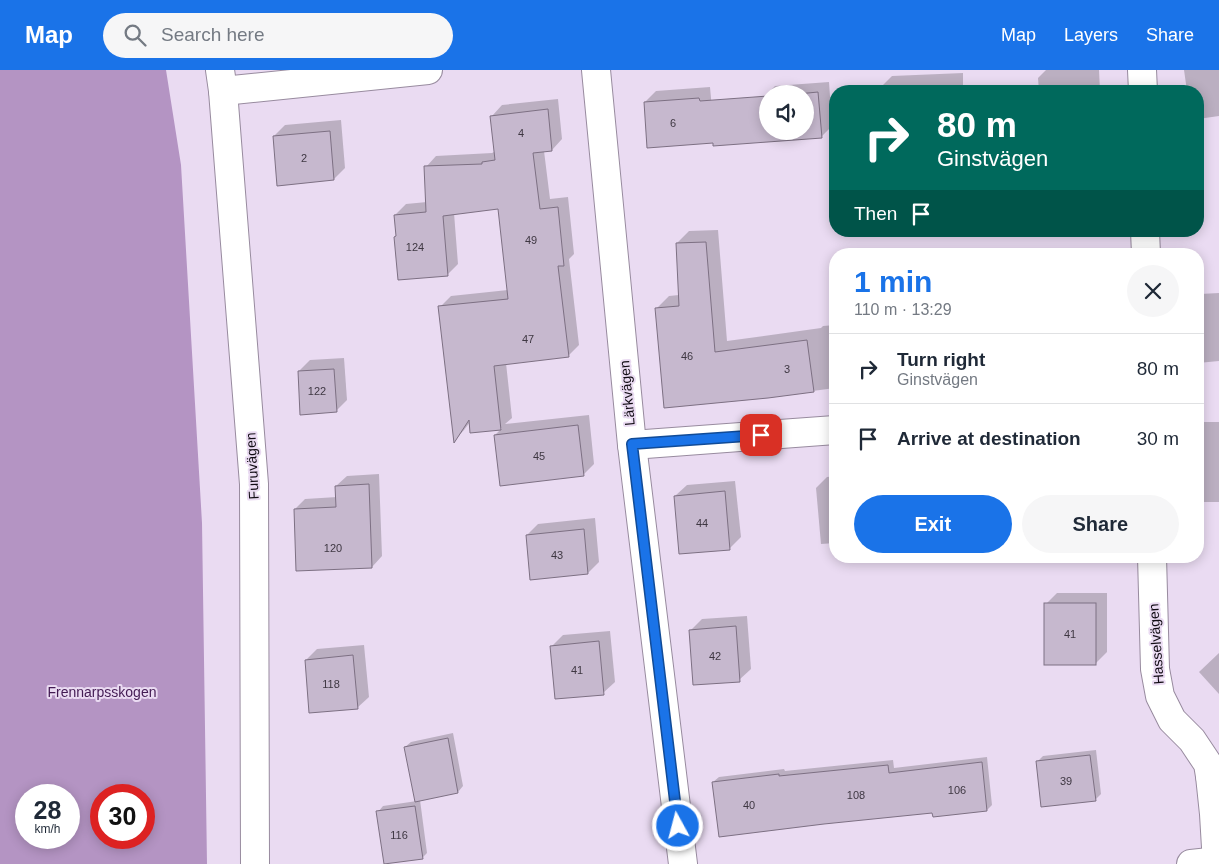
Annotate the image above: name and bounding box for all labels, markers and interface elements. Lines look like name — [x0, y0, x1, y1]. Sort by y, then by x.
search box — [103, 13, 453, 58]
text: Map — [25, 21, 73, 48]
icon: search — [121, 21, 149, 49]
text: Search here — [161, 24, 265, 45]
text: Map — [1001, 25, 1036, 45]
text: Layers — [1064, 25, 1118, 45]
text: Share — [1146, 25, 1194, 45]
map controls — [759, 85, 814, 140]
button: sound — [759, 85, 814, 140]
icon: right — [854, 105, 919, 170]
text: 80 m — [937, 105, 1017, 144]
house number: 6 — [670, 117, 676, 129]
house number: 4 — [518, 127, 524, 139]
text: Ginstvägen — [937, 146, 1048, 171]
house number: 2 — [301, 152, 307, 164]
icon: arrive — [907, 200, 935, 228]
text: Then — [854, 203, 897, 224]
house number: 49 — [525, 234, 537, 246]
house number: 124 — [406, 241, 424, 253]
text: 1 min — [854, 265, 932, 298]
button: close — [1127, 265, 1179, 317]
text: 110 m · 13:29 — [854, 301, 952, 318]
house number: 47 — [522, 333, 534, 345]
text: Turn right — [897, 349, 985, 370]
house number: 46 — [681, 350, 693, 362]
icon: right — [854, 355, 882, 383]
text: 80 m — [1137, 358, 1179, 379]
street label: Lärkvägen — [616, 360, 638, 426]
house number: 3 — [784, 363, 790, 375]
text: Ginstvägen — [897, 371, 978, 388]
house number: 122 — [308, 385, 326, 397]
pin — [740, 414, 782, 456]
icon: arrive — [747, 421, 775, 449]
icon: arrive — [854, 425, 882, 453]
text: Arrive at destination — [897, 428, 1081, 449]
text: 30 m — [1137, 428, 1179, 449]
street label: Furuvägen — [242, 432, 262, 500]
house number: 45 — [533, 450, 545, 462]
button: Exit — [854, 495, 1012, 553]
button: Share — [1022, 495, 1179, 553]
house number: 44 — [696, 517, 708, 529]
house number: 120 — [324, 542, 342, 554]
house number: 43 — [551, 549, 563, 561]
street label: Hasselvägen — [1145, 603, 1167, 685]
house number: 41 — [1064, 628, 1076, 640]
house number: 42 — [709, 650, 721, 662]
house number: 41 — [571, 664, 583, 676]
house number: 118 — [322, 678, 340, 690]
park label: Frennarpsskogen — [48, 684, 156, 700]
house number: 39 — [1060, 775, 1072, 787]
speed limit sign: 30 — [90, 784, 155, 849]
house number: 106 — [948, 784, 966, 796]
house number: 108 — [847, 789, 865, 801]
text: 28 — [34, 796, 61, 824]
position arrow — [651, 799, 703, 851]
house number: 40 — [743, 799, 755, 811]
text: km/h — [34, 822, 61, 836]
house number: 116 — [390, 829, 408, 841]

